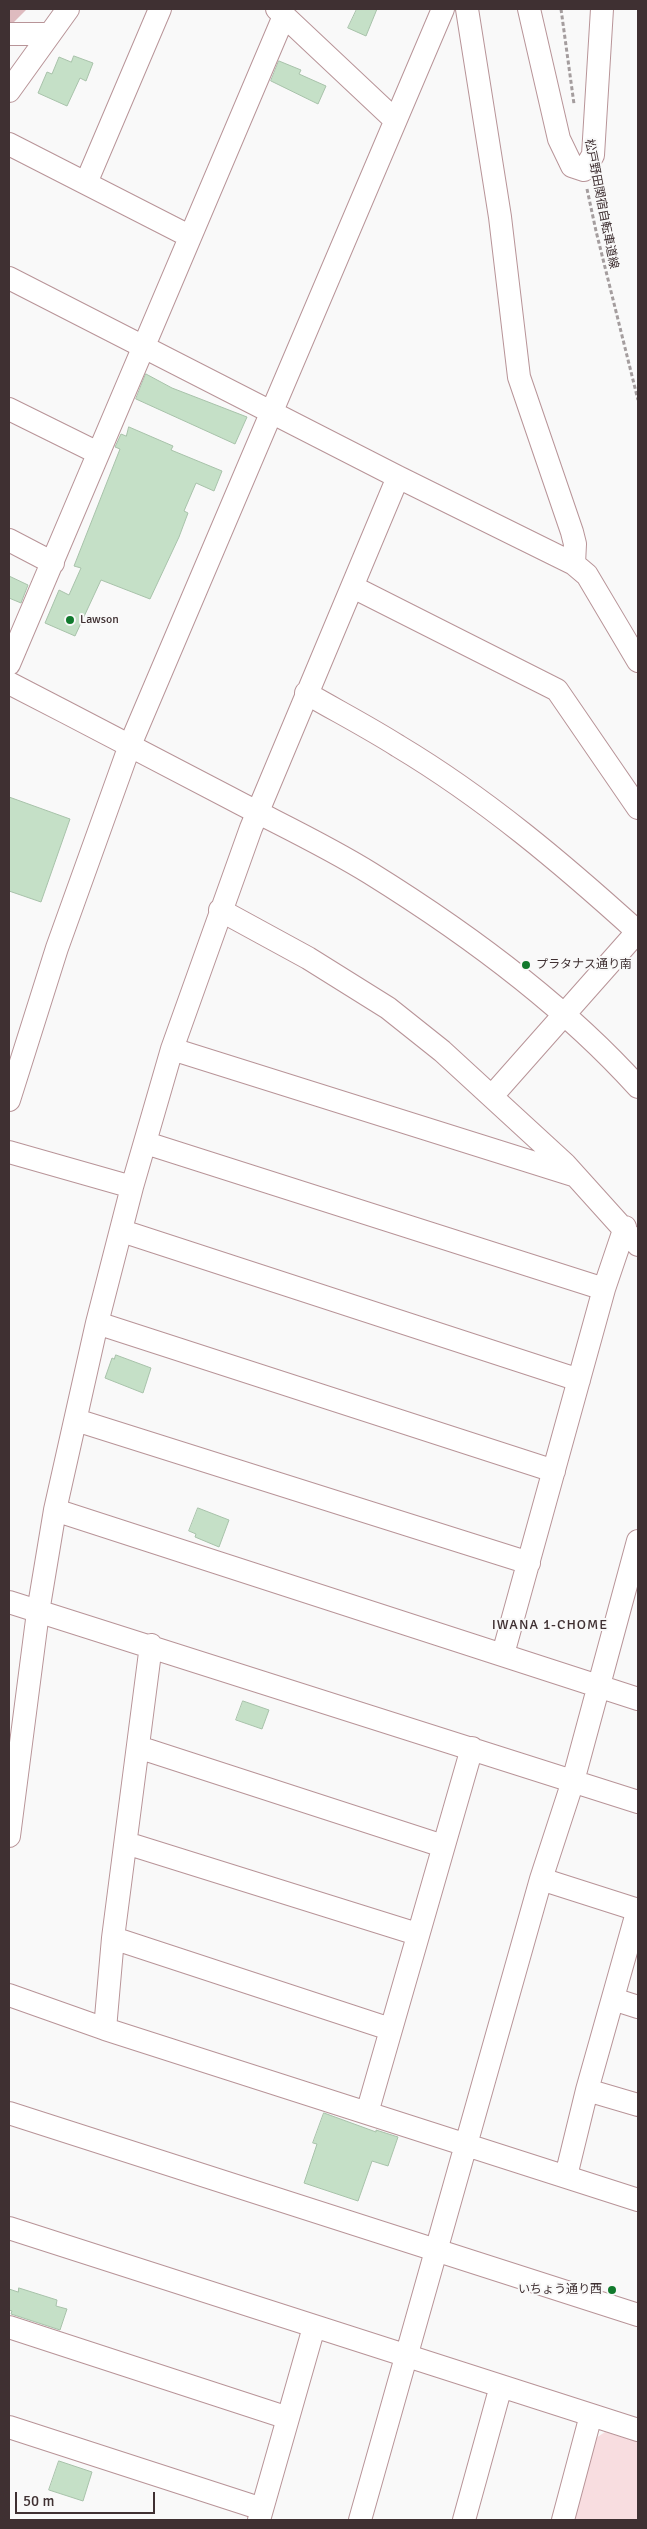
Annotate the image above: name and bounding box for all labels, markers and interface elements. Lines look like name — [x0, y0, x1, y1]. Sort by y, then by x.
street label: 松戸野田関宿自転車道線 — [581, 138, 621, 270]
place label: Lawson — [80, 613, 119, 627]
marker: Lawson — [64, 614, 76, 626]
place label: プラタナス通り南 — [536, 958, 632, 972]
marker: プラタナス通り南 — [520, 959, 532, 971]
district label: IWANA 1-CHOME — [490, 1617, 610, 1633]
place label: いちょう通り西 — [518, 2283, 602, 2297]
marker: いちょう通り西 — [606, 2284, 618, 2296]
scale bar — [18, 2482, 158, 2514]
text: 50 m — [23, 2492, 54, 2510]

